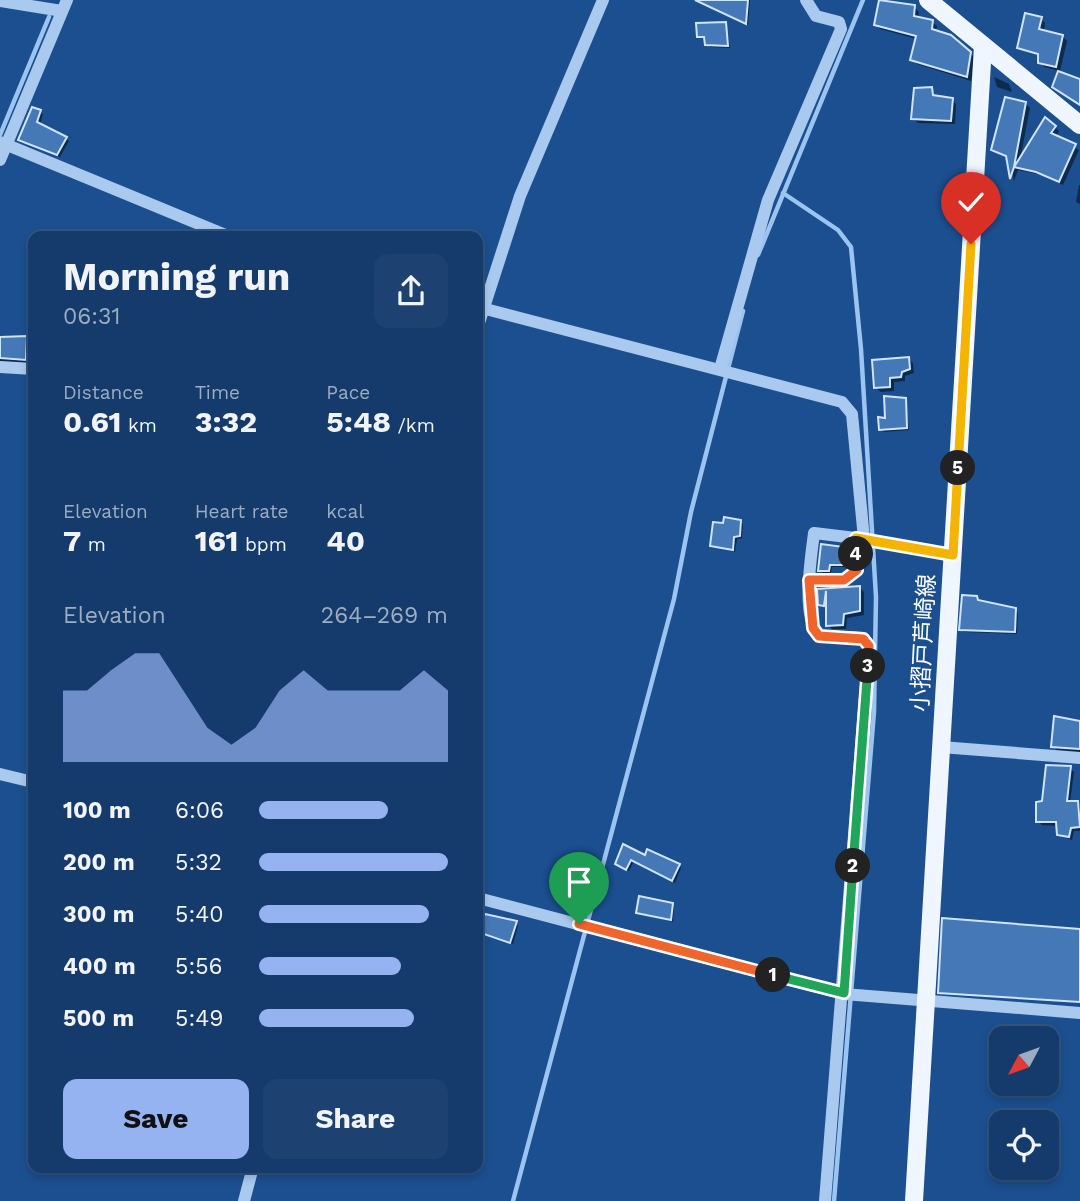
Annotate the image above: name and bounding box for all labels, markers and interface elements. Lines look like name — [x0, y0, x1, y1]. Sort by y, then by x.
pin — [941, 172, 1001, 244]
icon: check — [952, 183, 990, 221]
button: share — [374, 254, 448, 328]
text: Morning run — [63, 255, 290, 299]
text: 06:31 — [63, 303, 120, 330]
text: Distance — [63, 381, 144, 404]
text: Time — [195, 381, 240, 404]
text: Pace — [326, 381, 370, 404]
text: 0.61 — [63, 404, 121, 439]
text: 3:32 — [195, 404, 257, 439]
text: 5:48 — [326, 404, 391, 439]
text: km — [121, 414, 157, 437]
text: /km — [391, 414, 435, 437]
pin: 5 — [940, 450, 976, 486]
text: 5 — [952, 456, 963, 479]
text: Elevation — [63, 500, 148, 523]
text: Heart rate — [195, 500, 289, 523]
text: kcal — [326, 500, 364, 523]
text: 7 — [63, 523, 81, 558]
text: 161 — [195, 523, 238, 558]
text: 40 — [326, 523, 365, 558]
text: m — [81, 533, 106, 556]
text: bpm — [238, 533, 287, 556]
pin: 4 — [838, 536, 874, 572]
text: 4 — [849, 542, 862, 565]
street label: 小摺戸芦崎線 — [906, 573, 941, 713]
text: Elevation — [63, 602, 166, 629]
text: 264–269 m — [321, 602, 448, 629]
pin: 3 — [850, 648, 886, 684]
text: 3 — [862, 654, 873, 677]
text: 100 m — [63, 797, 131, 824]
text: 6:06 — [175, 797, 224, 824]
pin: 2 — [836, 848, 870, 884]
text: 200 m — [63, 849, 135, 876]
text: 5:32 — [175, 849, 222, 876]
pin — [549, 852, 609, 924]
text: 2 — [847, 854, 858, 877]
icon: arrive — [560, 863, 598, 901]
text: 300 m — [63, 901, 134, 928]
text: 5:40 — [175, 901, 224, 928]
text: 400 m — [63, 953, 136, 980]
text: 5:56 — [175, 953, 223, 980]
pin: 1 — [756, 958, 790, 992]
text: 1 — [768, 963, 777, 986]
text: 500 m — [63, 1005, 134, 1032]
text: 5:49 — [175, 1005, 223, 1032]
north arrow — [989, 1026, 1059, 1096]
map controls — [989, 1026, 1059, 1180]
button: Save — [63, 1079, 249, 1159]
button: Share — [263, 1079, 448, 1159]
button: locate — [989, 1110, 1059, 1180]

